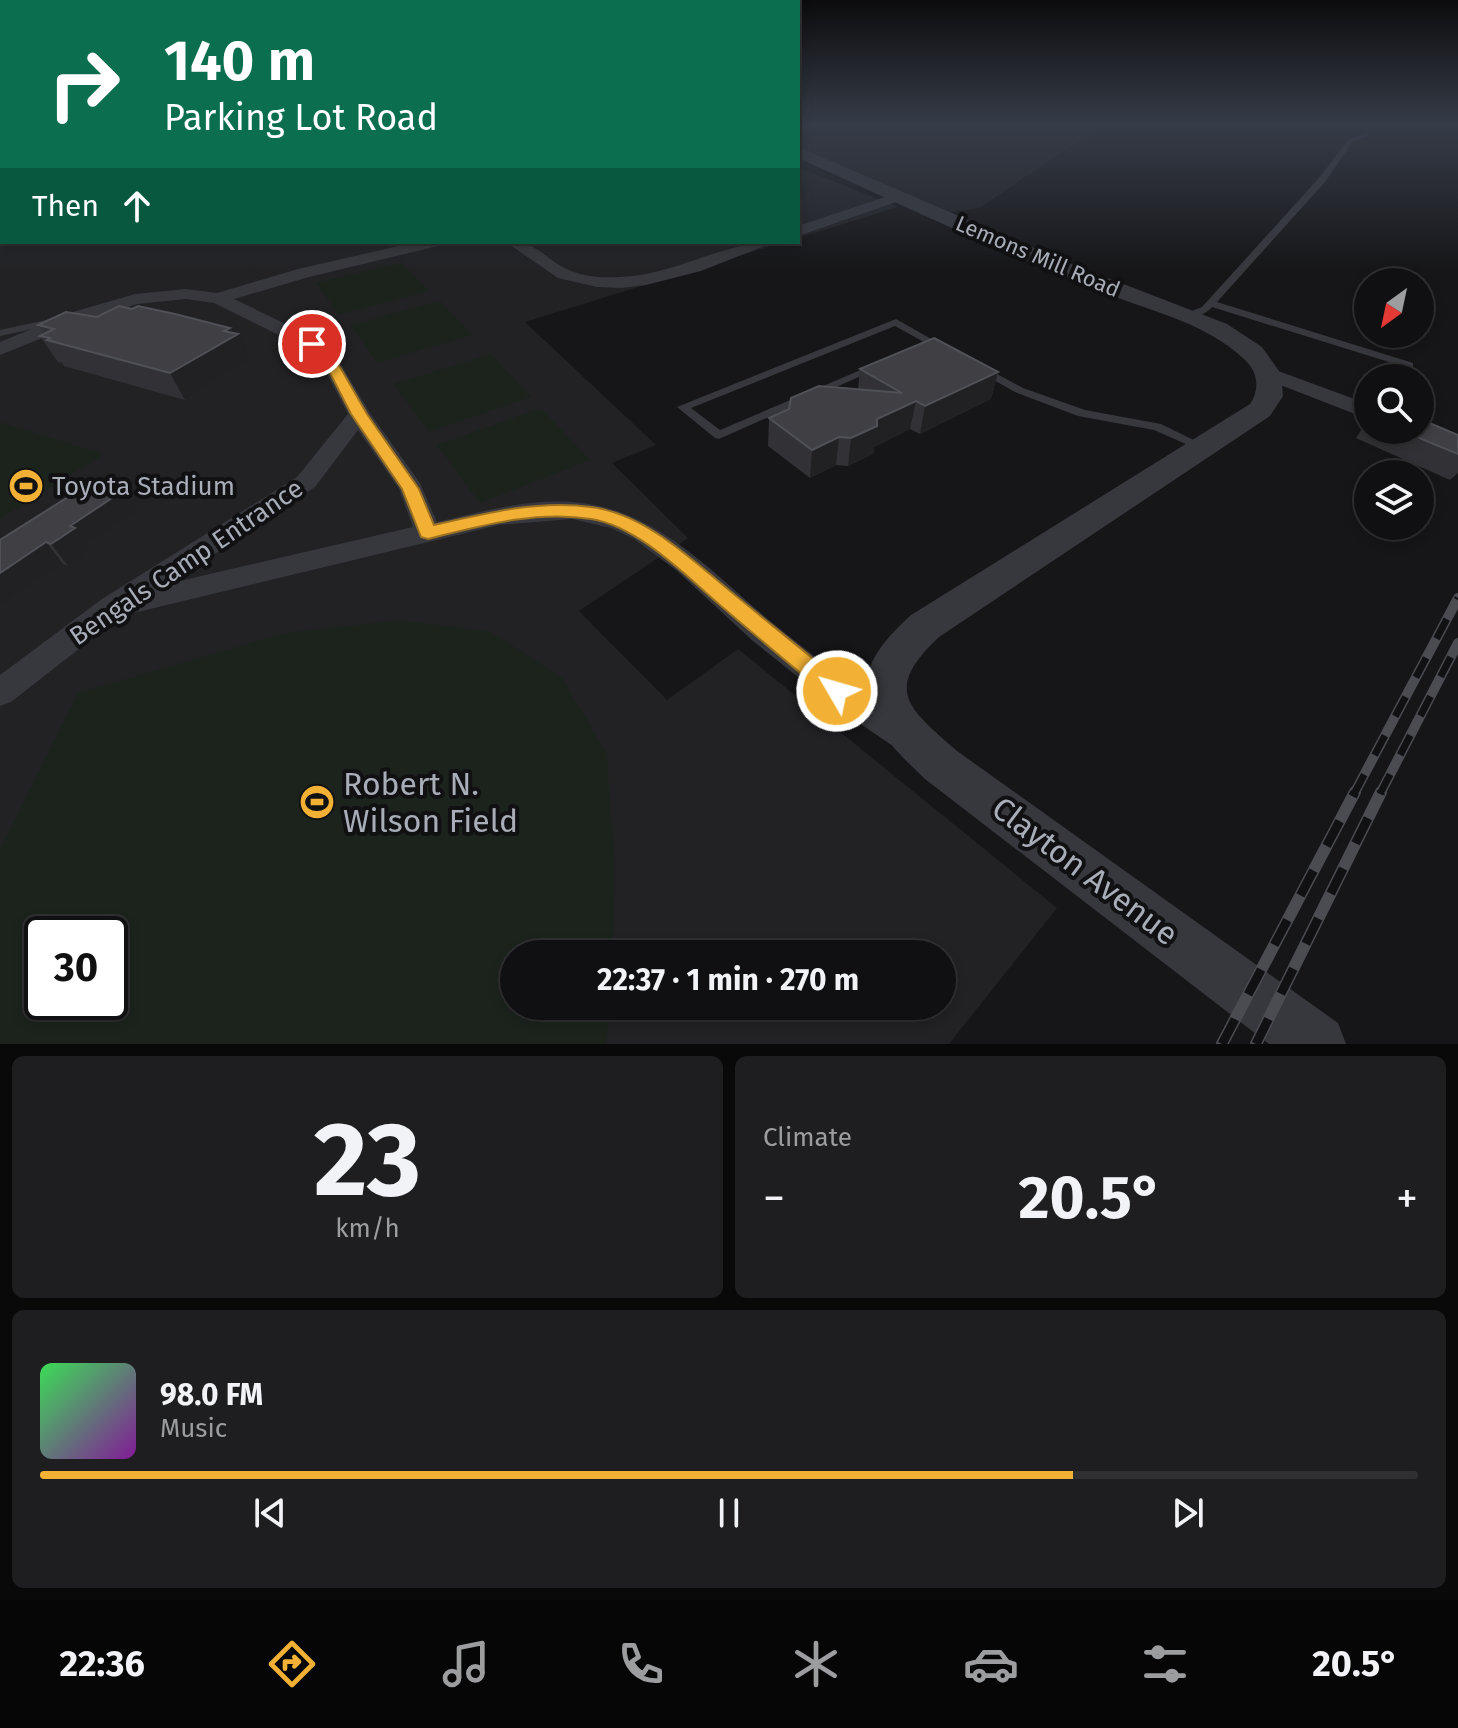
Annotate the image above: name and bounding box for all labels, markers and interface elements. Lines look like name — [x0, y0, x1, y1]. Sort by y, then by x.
text: 140 m — [164, 28, 315, 95]
icon: right — [32, 32, 136, 136]
text: Parking Lot Road — [164, 96, 438, 140]
icon: ahead — [115, 184, 159, 228]
text: Then — [32, 188, 99, 224]
street label: Lemons Mill Road — [952, 210, 1124, 303]
north arrow — [1354, 268, 1434, 348]
map controls — [1354, 268, 1434, 540]
pin — [278, 310, 346, 378]
icon: arrive — [290, 322, 334, 366]
button: search — [1354, 364, 1434, 444]
button: layers — [1354, 460, 1434, 540]
sports icon: Toyota Stadium — [7, 467, 45, 505]
place label: Toyota Stadium — [52, 471, 235, 502]
street label: Bengals Camp Entrance — [64, 473, 309, 652]
position arrow — [795, 649, 879, 733]
place label: Robert N. Wilson Field — [343, 765, 518, 840]
sports icon: Robert N. Wilson Field — [298, 783, 336, 821]
street label: Clayton Avenue — [985, 789, 1185, 953]
speed limit sign: 30 — [24, 916, 128, 1020]
text: 22:37 · 1 min · 270 m — [597, 962, 859, 998]
text: 23 — [314, 1098, 421, 1223]
text: Climate — [763, 1122, 852, 1153]
text: 20.5° — [1019, 1162, 1162, 1234]
text: − — [763, 1172, 785, 1225]
text: + — [1396, 1172, 1418, 1225]
text: km/h — [335, 1213, 400, 1244]
text: 98.0 FM — [160, 1377, 263, 1413]
text: Music — [160, 1413, 227, 1444]
icon: previous — [248, 1491, 292, 1535]
icon: pause — [707, 1491, 751, 1535]
icon: next — [1166, 1491, 1210, 1535]
icon: directions — [264, 1636, 320, 1692]
icon: music — [438, 1636, 494, 1692]
icon: phone — [613, 1636, 669, 1692]
icon: climate — [788, 1636, 844, 1692]
icon: car — [963, 1636, 1019, 1692]
icon: filters — [1137, 1636, 1193, 1692]
text: 22:36 — [59, 1642, 145, 1686]
text: 20.5° — [1312, 1642, 1399, 1686]

